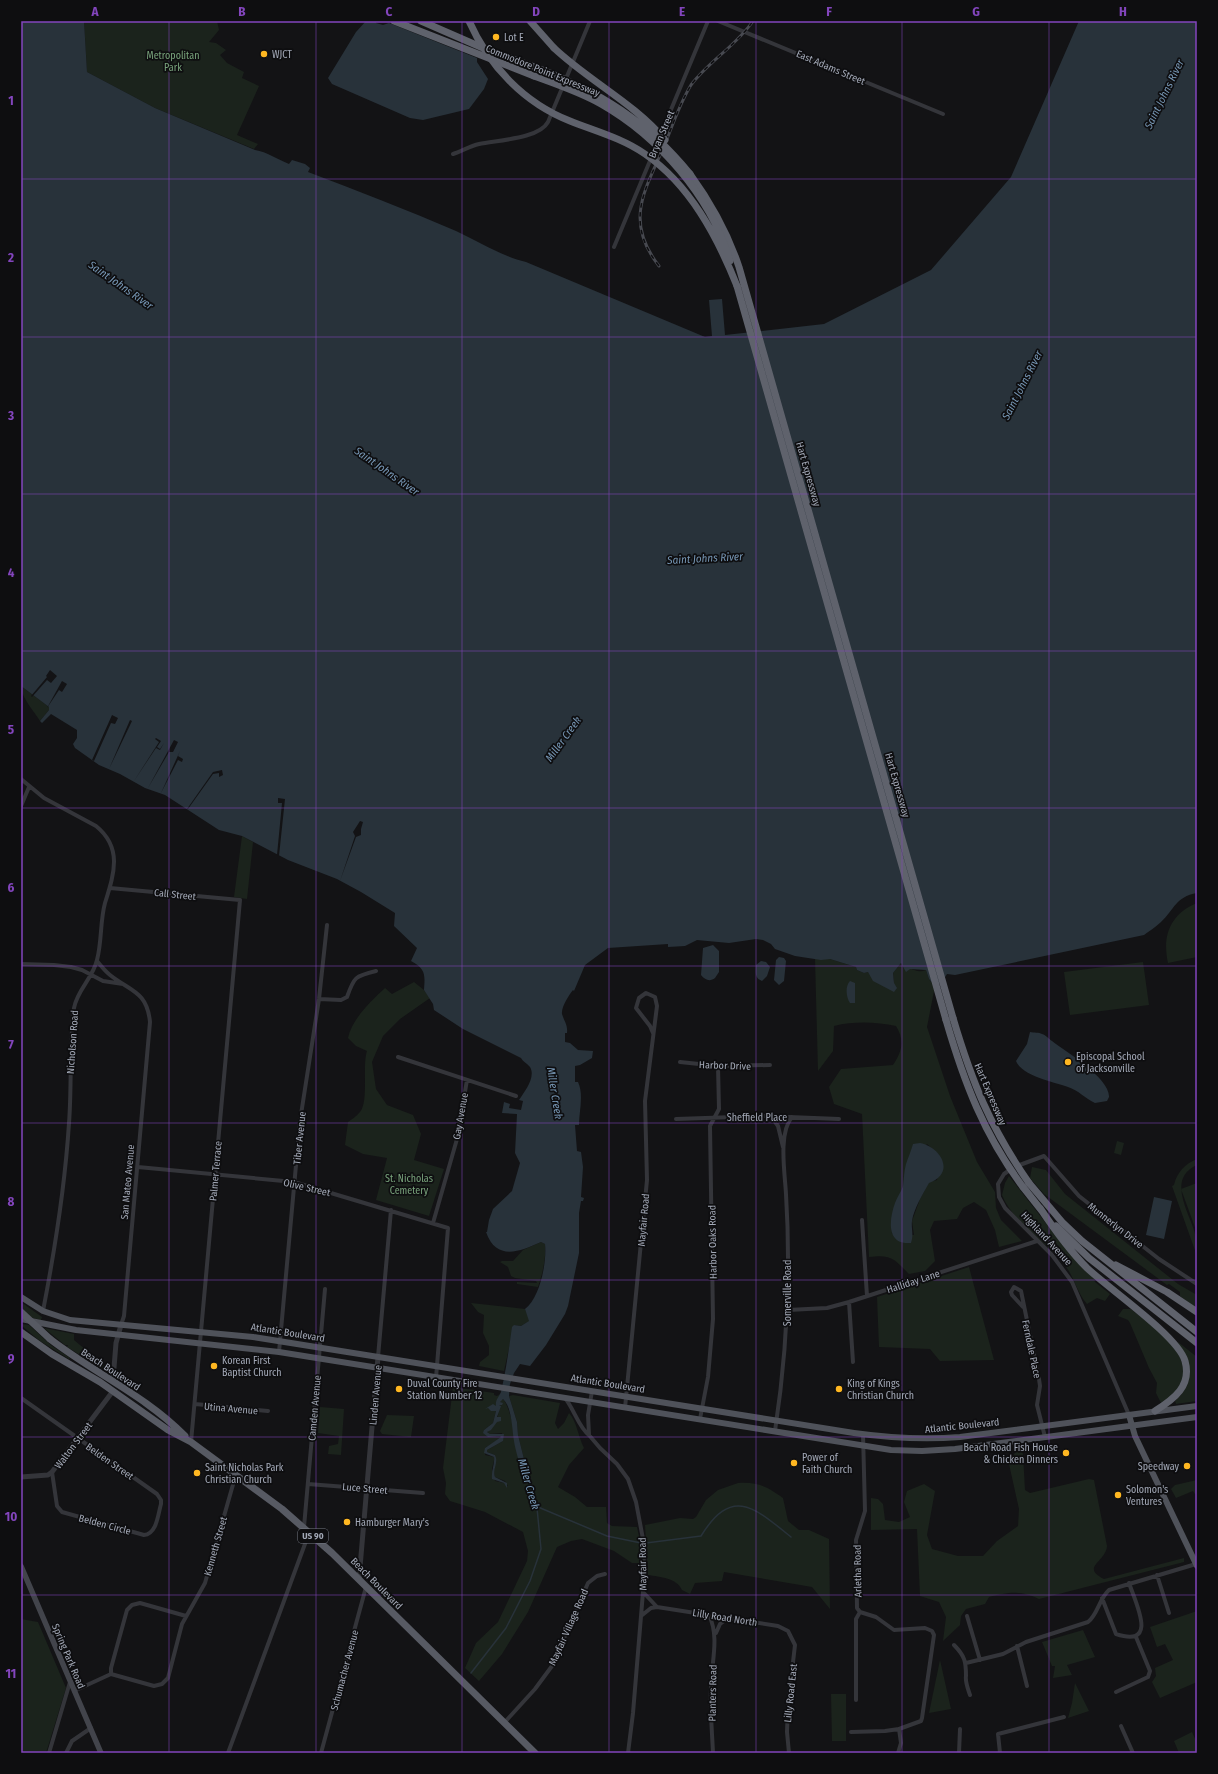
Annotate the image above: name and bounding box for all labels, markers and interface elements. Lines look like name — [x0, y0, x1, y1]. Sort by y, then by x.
text: A — [90, 4, 99, 19]
text: B — [238, 4, 246, 19]
text: C — [386, 4, 393, 19]
text: D — [532, 4, 540, 19]
text: E — [679, 4, 685, 19]
text: F — [826, 4, 832, 19]
text: G — [972, 4, 980, 19]
text: H — [1119, 4, 1127, 19]
marker: Lot E — [491, 32, 501, 42]
place label: Lot E — [504, 32, 524, 44]
street label: Commodore Point Expressway — [484, 43, 602, 100]
street label: East Adams Street — [794, 48, 868, 88]
marker: WJCT — [259, 49, 269, 59]
place label: WJCT — [272, 49, 292, 61]
park label: Metropolitan Park — [147, 50, 199, 74]
water label: Saint Johns River — [1142, 56, 1187, 132]
text: 1 — [8, 93, 14, 108]
street label: Bryan Street — [647, 108, 678, 160]
text: 2 — [7, 250, 14, 265]
water label: Saint Johns River — [85, 258, 156, 313]
water label: Saint Johns River — [999, 347, 1046, 423]
text: 3 — [7, 408, 14, 423]
street label: Hart Expressway — [793, 441, 823, 508]
water label: Saint Johns River — [351, 444, 422, 499]
water label: Saint Johns River — [666, 550, 744, 567]
text: 4 — [8, 565, 15, 580]
water label: Miller Creek — [543, 714, 584, 764]
text: 5 — [8, 722, 14, 737]
street label: Hart Expressway — [882, 752, 912, 819]
text: 6 — [8, 880, 15, 895]
street label: Call Street — [153, 887, 197, 903]
street label: Nicholson Road — [65, 1010, 81, 1074]
text: 7 — [8, 1037, 14, 1052]
place label: Episcopal School of Jacksonville — [1076, 1051, 1145, 1075]
marker: Episcopal School of Jacksonville — [1063, 1057, 1073, 1067]
street label: Harbor Drive — [699, 1059, 751, 1073]
street label: Hart Expressway — [972, 1061, 1009, 1128]
water label: Miller Creek — [544, 1066, 565, 1121]
street label: Gay Avenue — [451, 1092, 471, 1141]
street label: Tiber Avenue — [291, 1111, 309, 1165]
street label: Sheffield Place — [727, 1112, 787, 1124]
street label: Palmer Terrace — [207, 1141, 225, 1202]
street label: San Mateo Avenue — [119, 1144, 137, 1220]
park label: St. Nicholas Cemetery — [385, 1173, 433, 1197]
street label: Olive Street — [282, 1177, 332, 1199]
street label: Mayfair Road — [636, 1193, 652, 1247]
text: 8 — [8, 1194, 15, 1209]
street label: Munnerlyn Drive — [1085, 1200, 1146, 1251]
street label: Harbor Oaks Road — [706, 1205, 720, 1279]
street label: Highland Avenue — [1018, 1209, 1074, 1268]
street label: Somerville Road — [782, 1260, 794, 1326]
street label: Halliday Lane — [885, 1268, 941, 1296]
street label: Ferndale Place — [1019, 1319, 1043, 1380]
street label: Atlantic Boulevard — [250, 1321, 326, 1345]
street label: Beach Boulevard — [79, 1346, 142, 1393]
text: 9 — [8, 1351, 15, 1366]
place label: Korean First Baptist Church — [222, 1355, 282, 1379]
marker: Korean First Baptist Church — [209, 1361, 219, 1371]
street label: Linden Avenue — [367, 1365, 385, 1426]
street label: Atlantic Boulevard — [570, 1372, 646, 1396]
street label: Camden Avenue — [306, 1375, 324, 1441]
place label: Duval County Fire Station Number 12 — [407, 1378, 483, 1402]
place label: King of Kings Christian Church — [847, 1378, 914, 1402]
marker: Duval County Fire Station Number 12 — [394, 1384, 404, 1394]
marker: King of Kings Christian Church — [834, 1384, 844, 1394]
street label: Utina Avenue — [203, 1401, 259, 1417]
street label: Atlantic Boulevard — [924, 1416, 1000, 1436]
street label: Walton Street — [52, 1419, 96, 1471]
street label: Belden Street — [83, 1441, 136, 1483]
place label: Beach Road Fish House & Chicken Dinners — [964, 1442, 1058, 1466]
marker: Beach Road Fish House & Chicken Dinners — [1061, 1448, 1071, 1458]
place label: Power of Faith Church — [802, 1452, 852, 1476]
water label: Miller Creek — [515, 1457, 542, 1512]
marker: Power of Faith Church — [789, 1458, 799, 1468]
place label: Speedway — [1138, 1461, 1180, 1473]
marker: Speedway — [1182, 1461, 1192, 1471]
place label: Saint Nicholas Park Christian Church — [205, 1462, 284, 1486]
marker: Saint Nicholas Park Christian Church — [192, 1468, 202, 1478]
street label: Luce Street — [342, 1481, 389, 1497]
place label: Solomon's Ventures — [1126, 1484, 1168, 1508]
marker: Solomon's Ventures — [1113, 1490, 1123, 1500]
text: 10 — [5, 1509, 17, 1524]
street label: Belden Circle — [77, 1512, 132, 1538]
street label: Kenneth Street — [202, 1515, 230, 1577]
marker: Hamburger Mary's — [342, 1517, 352, 1527]
place label: Hamburger Mary's — [355, 1517, 429, 1529]
road number: US 90 — [298, 1529, 328, 1543]
street label: Mayfair Road — [637, 1537, 649, 1591]
street label: Arletha Road — [852, 1544, 864, 1597]
street label: Beach Boulevard — [348, 1555, 405, 1612]
street label: Mayfair Village Road — [547, 1587, 591, 1668]
street label: Lilly Road North — [692, 1607, 758, 1629]
street label: Spring Park Road — [49, 1622, 87, 1691]
street label: Schumacher Avenue — [328, 1629, 361, 1712]
street label: Lilly Road East — [782, 1662, 800, 1723]
street label: Planters Road — [707, 1665, 719, 1721]
text: 11 — [6, 1666, 16, 1681]

